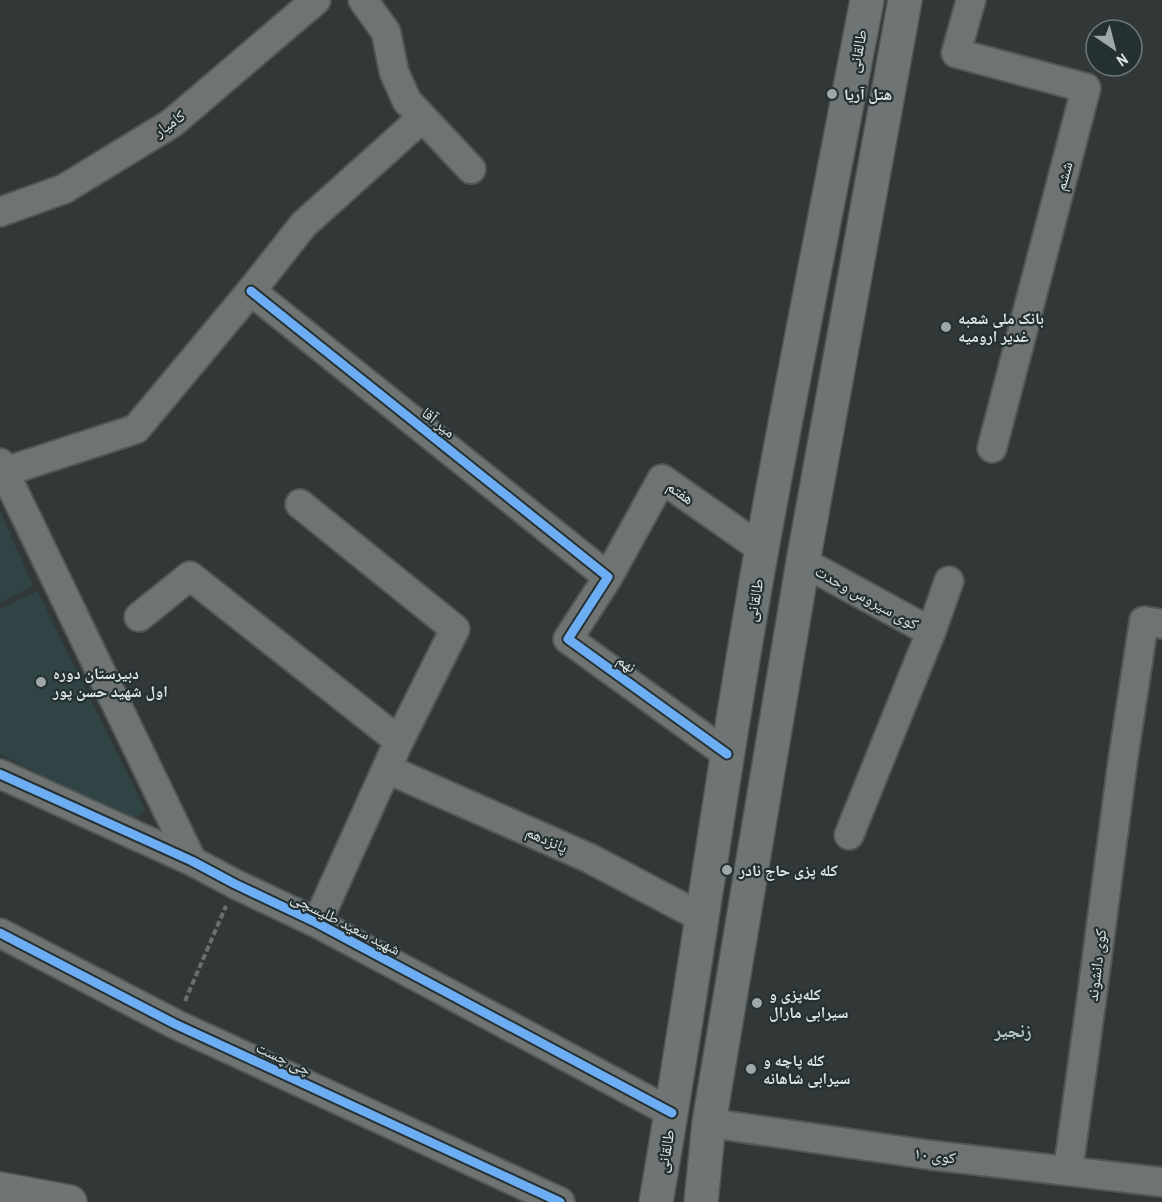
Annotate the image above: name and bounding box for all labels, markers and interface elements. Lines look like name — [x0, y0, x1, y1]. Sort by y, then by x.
north arrow — [1084, 18, 1144, 78]
street label: طالقانی — [842, 27, 872, 75]
text: N — [1112, 49, 1133, 72]
place label: هتل آریا — [844, 83, 892, 105]
marker: هتل آریا — [825, 87, 839, 101]
street label: کامیار — [148, 104, 190, 142]
street label: ششم — [1049, 159, 1077, 193]
place label: بانک ملی شعبه غدیر ارومیه — [958, 307, 1044, 347]
marker: بانک ملی شعبه غدیر ارومیه — [939, 320, 953, 334]
street label: میر آقا — [417, 402, 461, 442]
street label: هفتم — [663, 475, 699, 509]
street label: کوی سیروس وحدت — [811, 559, 923, 635]
street label: طالقانی — [739, 577, 769, 623]
street label: نهم — [613, 649, 641, 677]
place label: دبیرستان دوره اول شهید حسن پور — [52, 662, 168, 702]
marker: دبیرستان دوره اول شهید حسن پور — [34, 675, 48, 689]
street label: پانزدهم — [523, 820, 572, 858]
place label: کله پزى حاج نادر — [738, 859, 838, 881]
marker: کله پزى حاج نادر — [720, 863, 734, 877]
street label: شهید سعید طلیسچی — [287, 886, 405, 960]
street label: کوی دانشوند — [1081, 927, 1111, 1002]
place label: کله‌پزی و سیرابی مارال — [769, 983, 848, 1023]
marker: کله‌پزی و سیرابی مارال — [750, 996, 764, 1010]
district label: زنجیر — [993, 1018, 1032, 1043]
street label: چی چست — [253, 1036, 315, 1080]
place label: کله پاچه و سیرابی شاهانه — [763, 1049, 850, 1089]
marker: کله پاچه و سیرابی شاهانه — [744, 1062, 758, 1076]
street label: طالقانی — [650, 1128, 680, 1174]
street label: کوی ۱۰ — [913, 1142, 958, 1169]

